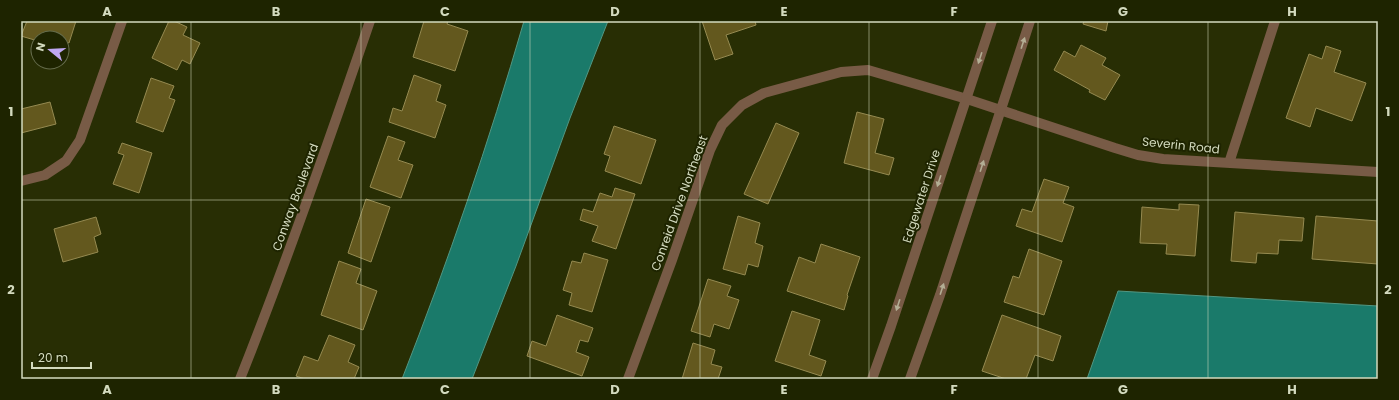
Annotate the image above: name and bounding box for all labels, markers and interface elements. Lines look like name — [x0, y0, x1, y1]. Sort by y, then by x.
text: A — [102, 2, 112, 21]
text: B — [272, 2, 281, 21]
text: C — [440, 2, 450, 21]
text: D — [610, 2, 620, 21]
text: E — [780, 2, 788, 21]
text: F — [950, 2, 958, 21]
text: G — [1118, 2, 1128, 21]
text: H — [1287, 2, 1297, 21]
north arrow — [30, 30, 70, 70]
one-way arrow — [1020, 36, 1026, 48]
text: N — [32, 40, 49, 53]
one-way arrow — [977, 52, 983, 64]
text: 1 — [9, 102, 13, 121]
text: 1 — [1386, 102, 1390, 121]
street label: Severin Road — [1141, 132, 1221, 158]
street label: Conreid Drive Northeast — [647, 133, 711, 273]
street label: Conway Boulevard — [268, 141, 322, 253]
street label: Edgewater Drive — [898, 147, 944, 245]
one-way arrow — [980, 160, 986, 172]
one-way arrow — [936, 176, 942, 188]
text: 2 — [7, 280, 15, 299]
text: 2 — [1384, 280, 1392, 299]
one-way arrow — [939, 283, 945, 295]
one-way arrow — [895, 299, 901, 311]
scale bar — [32, 344, 91, 370]
text: 20 m — [38, 349, 68, 366]
text: A — [102, 380, 112, 399]
text: B — [272, 380, 281, 399]
text: C — [440, 380, 450, 399]
text: D — [610, 380, 620, 399]
text: E — [780, 380, 788, 399]
text: F — [950, 380, 958, 399]
text: G — [1118, 380, 1128, 399]
text: H — [1287, 380, 1297, 399]

